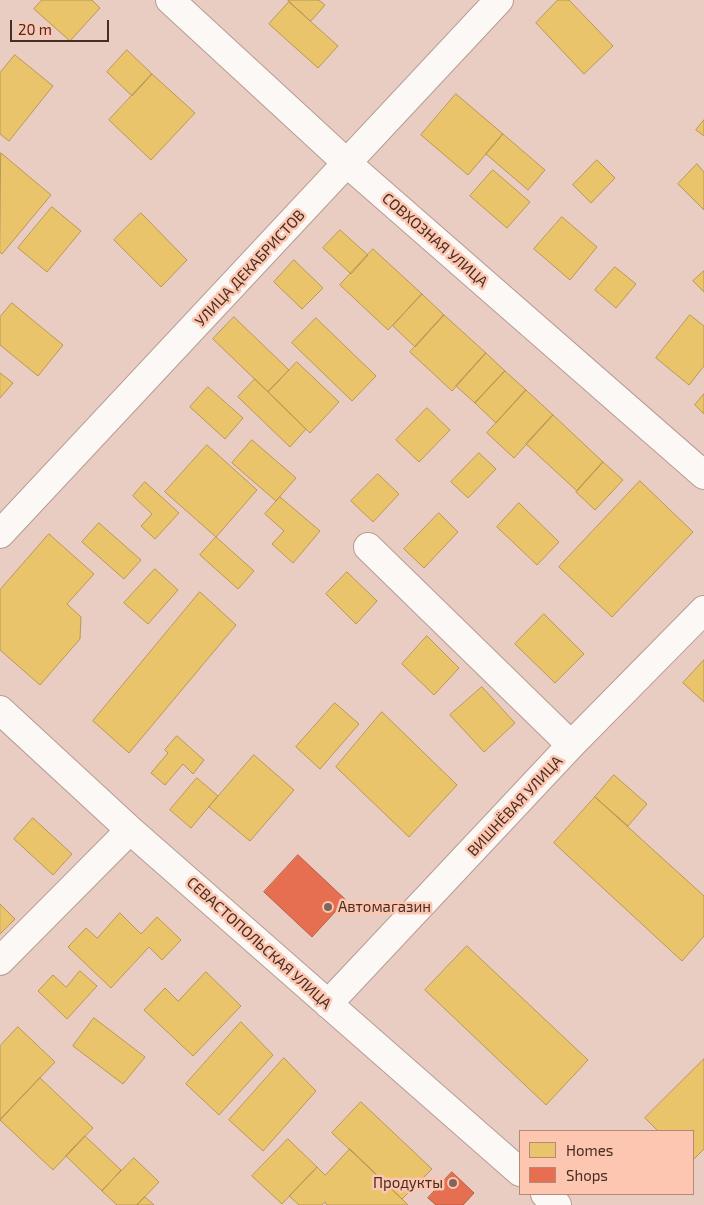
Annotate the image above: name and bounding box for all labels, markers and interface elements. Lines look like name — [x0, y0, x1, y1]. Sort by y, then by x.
scale bar — [12, 10, 111, 42]
text: 20 m — [18, 20, 52, 38]
street label: СОВХОЗНАЯ УЛИЦА — [378, 189, 492, 291]
street label: УЛИЦА ДЕКАБРИСТОВ — [191, 206, 309, 330]
street label: ВИШНЁВАЯ УЛИЦА — [464, 752, 566, 860]
street label: СЕВАСТОПОЛЬСКАЯ УЛИЦА — [183, 873, 335, 1013]
place label: Автомагазин — [338, 898, 431, 916]
marker: Автомагазин — [322, 901, 334, 913]
legend — [519, 1130, 694, 1195]
text: Homes — [566, 1141, 613, 1159]
text: Shops — [566, 1166, 608, 1184]
place label: Продукты — [373, 1174, 443, 1192]
marker: Продукты — [447, 1177, 459, 1189]

